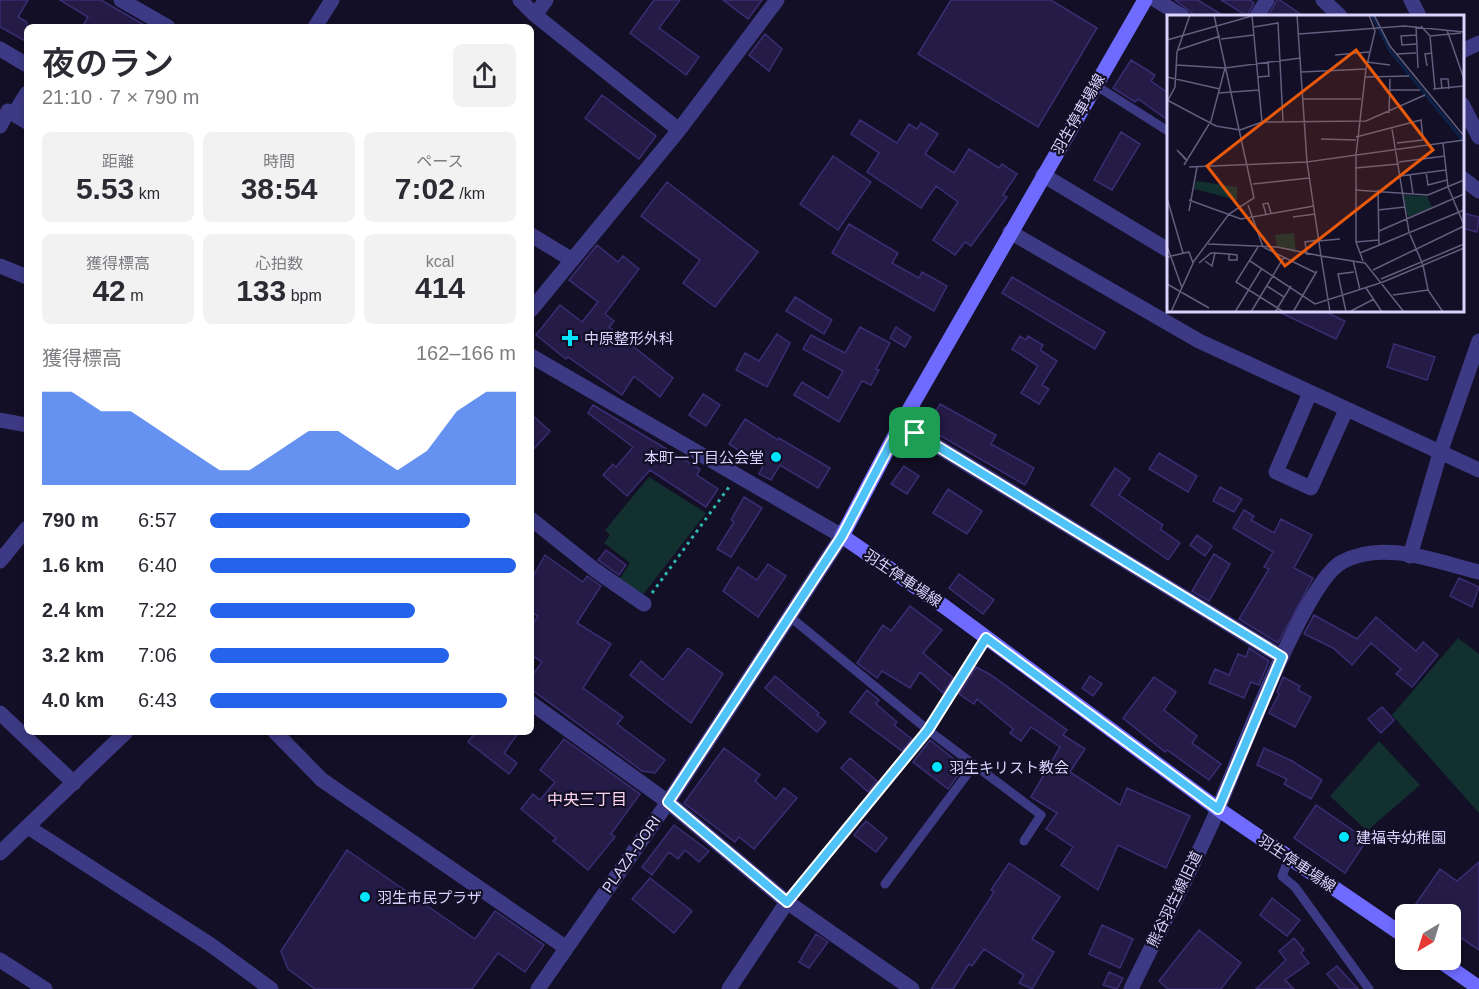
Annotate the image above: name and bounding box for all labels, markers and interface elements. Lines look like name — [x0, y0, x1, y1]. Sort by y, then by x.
inset map — [1167, 15, 1464, 312]
button: share — [453, 44, 516, 107]
text: 夜のラン — [42, 45, 174, 82]
street label: 羽生停車場線 — [1048, 71, 1108, 157]
text: 21:10 · 7 × 790 m — [42, 86, 199, 108]
text: 距離 — [102, 153, 134, 170]
text: 時間 — [263, 153, 295, 170]
text: ペース — [416, 153, 464, 170]
text: 5.53 — [76, 172, 134, 205]
text: 38:54 — [241, 172, 317, 205]
text: 7:02 — [395, 172, 455, 205]
text: km — [134, 185, 160, 202]
text: /km — [455, 185, 485, 202]
text: kcal — [426, 253, 454, 270]
text: 獲得標高 — [86, 255, 150, 272]
text: 心拍数 — [255, 255, 303, 272]
text: 414 — [415, 271, 465, 304]
text: 42 — [92, 274, 126, 307]
text: 133 — [236, 274, 286, 307]
text: m — [126, 287, 144, 304]
text: bpm — [286, 287, 322, 304]
marker: 中原整形外科 — [561, 329, 579, 347]
place label: 中原整形外科 — [584, 330, 674, 347]
text: 162–166 m — [416, 342, 516, 364]
text: 獲得標高 — [42, 347, 122, 369]
pin — [889, 407, 940, 458]
icon: arrive — [898, 416, 931, 449]
place label: 本町一丁目公会堂 — [644, 449, 764, 466]
marker: 本町一丁目公会堂 — [769, 450, 783, 464]
text: 790 m — [42, 509, 99, 531]
text: 6:57 — [138, 509, 177, 531]
street label: 羽生停車場線 — [861, 546, 945, 610]
text: 1.6 km — [42, 554, 104, 576]
text: 6:40 — [138, 554, 177, 576]
text: 2.4 km — [42, 599, 104, 621]
text: 7:22 — [138, 599, 177, 621]
text: 3.2 km — [42, 644, 104, 666]
text: 7:06 — [138, 644, 177, 666]
text: 4.0 km — [42, 689, 104, 711]
text: 6:43 — [138, 689, 177, 711]
place label: 羽生キリスト教会 — [949, 759, 1069, 776]
marker: 羽生キリスト教会 — [930, 760, 944, 774]
district label: 中央三丁目 — [547, 791, 627, 808]
street label: PLAZA-DORI — [598, 812, 664, 896]
place label: 建福寺幼稚園 — [1356, 829, 1446, 846]
marker: 建福寺幼稚園 — [1337, 830, 1351, 844]
street label: 羽生停車場線 — [1255, 831, 1339, 895]
street label: 熊谷羽生線旧道 — [1143, 848, 1205, 950]
place label: 羽生市民プラザ — [377, 889, 482, 906]
marker: 羽生市民プラザ — [358, 890, 372, 904]
north arrow — [1395, 904, 1461, 970]
map controls — [1395, 904, 1461, 970]

